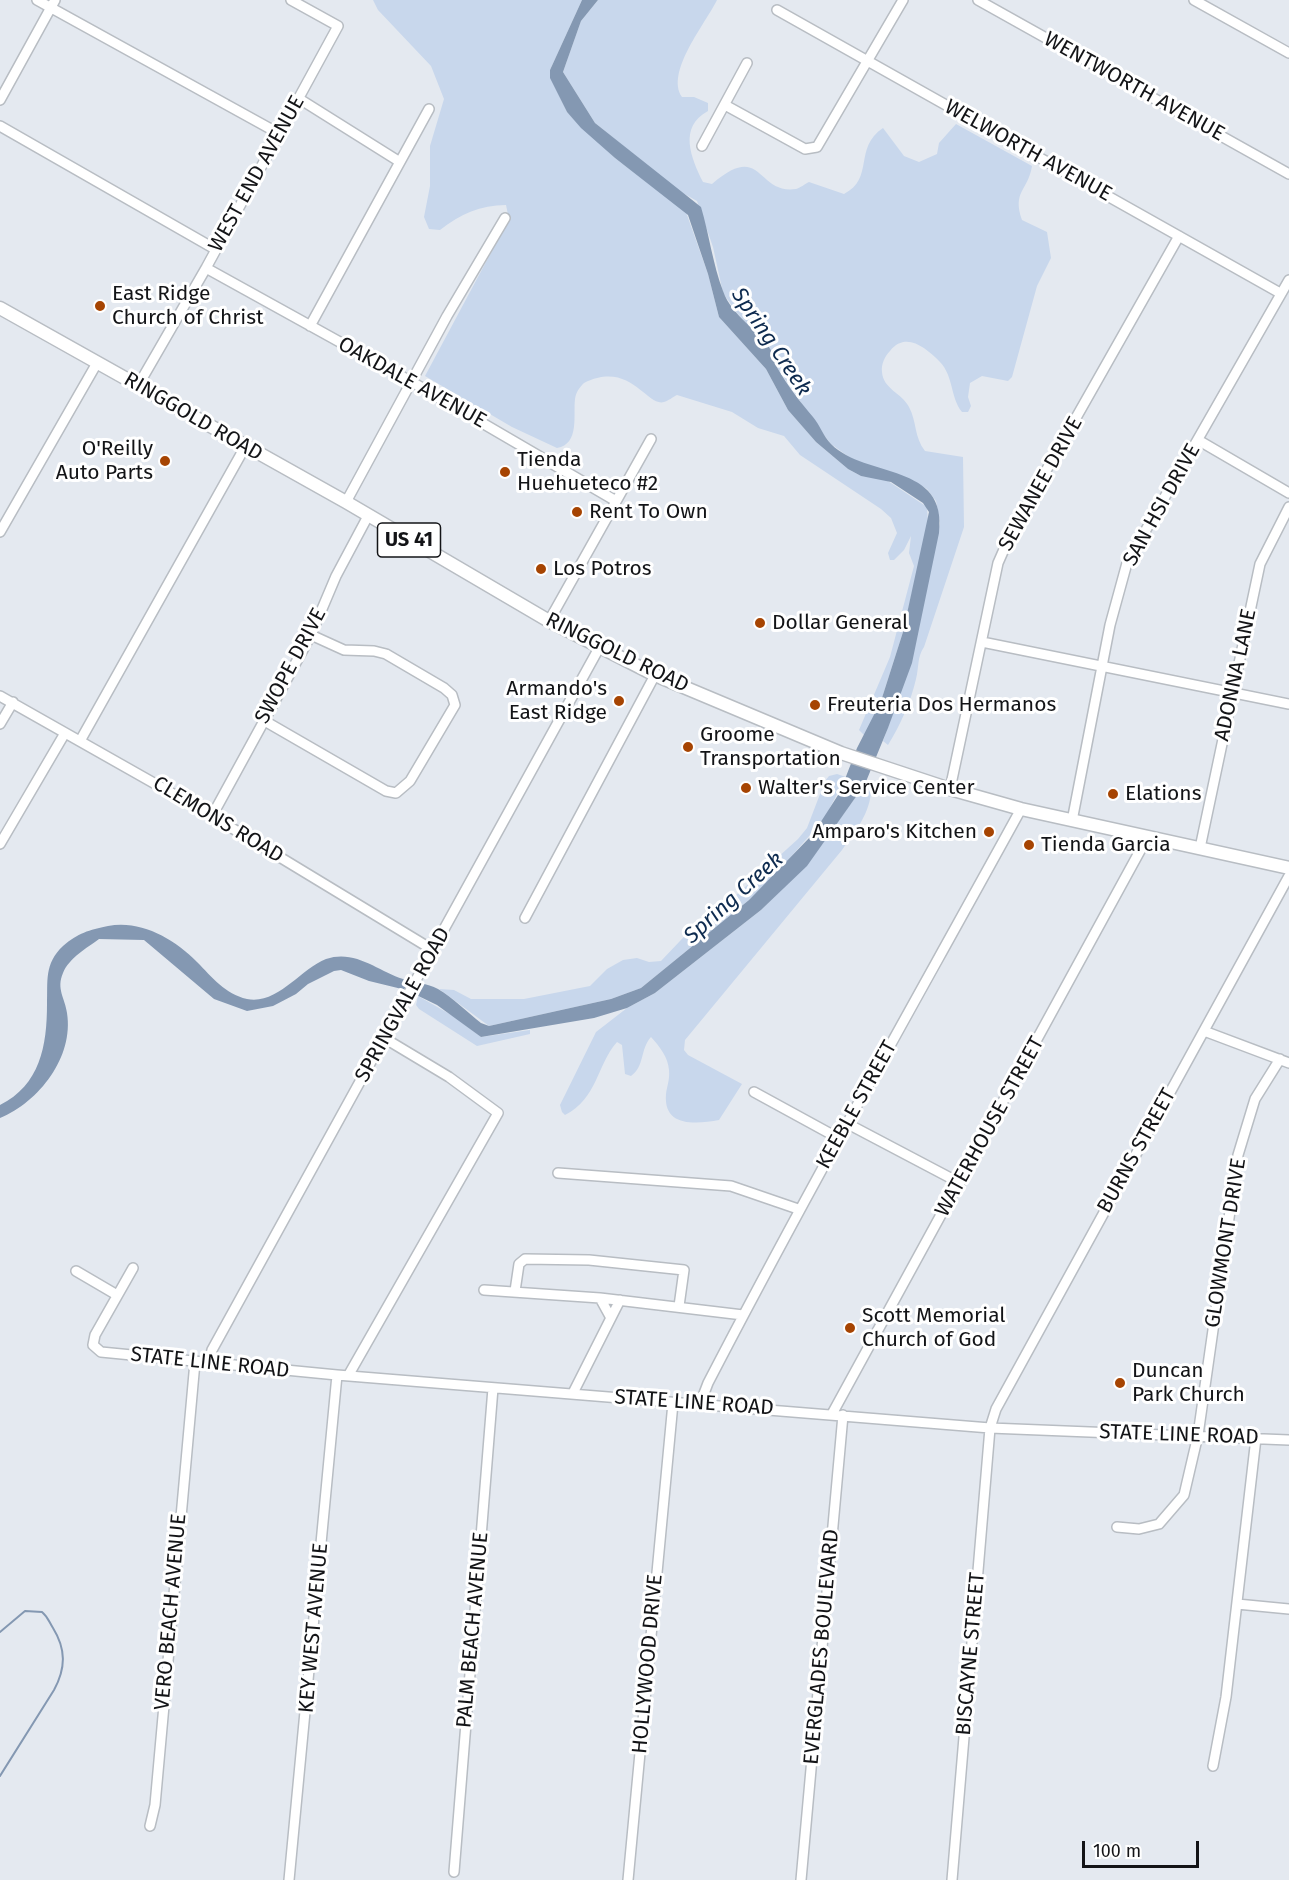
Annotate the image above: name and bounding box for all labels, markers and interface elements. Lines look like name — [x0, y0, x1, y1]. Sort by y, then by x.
street label: WENTWORTH AVENUE — [1039, 27, 1229, 147]
street label: WEST END AVENUE — [204, 92, 310, 256]
street label: WELWORTH AVENUE — [940, 95, 1116, 207]
place label: East Ridge Church of Christ — [112, 281, 264, 331]
water label: Spring Creek — [725, 283, 817, 401]
marker: East Ridge Church of Christ — [93, 299, 107, 313]
street label: OAKDALE AVENUE — [334, 332, 490, 434]
street label: RINGGOLD ROAD — [119, 367, 267, 467]
street label: SEWANEE DRIVE — [994, 412, 1088, 556]
place label: O'Reilly Auto Parts — [56, 436, 153, 486]
street label: SAN HSI DRIVE — [1118, 439, 1206, 571]
place label: Tienda Huehueteco #2 — [517, 447, 658, 497]
marker: O'Reilly Auto Parts — [158, 454, 172, 468]
marker: Tienda Huehueteco #2 — [498, 465, 512, 479]
place label: Rent To Own — [589, 499, 708, 525]
marker: Rent To Own — [570, 505, 584, 519]
road number: US 41 — [378, 523, 440, 557]
place label: Los Potros — [553, 556, 652, 582]
marker: Los Potros — [534, 562, 548, 576]
street label: SWOPE DRIVE — [250, 604, 332, 728]
street label: RINGGOLD ROAD — [541, 607, 693, 699]
street label: ADONNA LANE — [1210, 607, 1262, 743]
place label: Dollar General — [772, 610, 908, 636]
marker: Dollar General — [753, 616, 767, 630]
place label: Armando's East Ridge — [506, 676, 607, 726]
place label: Freuteria Dos Hermanos — [827, 692, 1056, 718]
marker: Armando's East Ridge — [612, 694, 626, 708]
marker: Freuteria Dos Hermanos — [808, 698, 822, 712]
place label: Groome Transportation — [700, 722, 841, 772]
marker: Groome Transportation — [681, 740, 695, 754]
street label: CLEMONS ROAD — [148, 771, 288, 869]
place label: Walter's Service Center — [758, 775, 975, 801]
marker: Walter's Service Center — [739, 781, 753, 795]
place label: Elations — [1125, 781, 1201, 807]
marker: Elations — [1106, 787, 1120, 801]
place label: Amparo's Kitchen — [812, 819, 977, 845]
marker: Amparo's Kitchen — [982, 825, 996, 839]
place label: Tienda Garcia — [1041, 832, 1171, 858]
marker: Tienda Garcia — [1022, 838, 1036, 852]
water label: Spring Creek — [679, 847, 789, 949]
street label: SPRINGVALE ROAD — [350, 923, 456, 1087]
street label: WATERHOUSE STREET — [930, 1033, 1050, 1221]
street label: KEEBLE STREET — [811, 1036, 903, 1174]
street label: BURNS STREET — [1092, 1084, 1182, 1218]
street label: GLOWMONT DRIVE — [1200, 1156, 1252, 1330]
place label: Scott Memorial Church of God — [862, 1303, 1005, 1353]
marker: Scott Memorial Church of God — [843, 1321, 857, 1335]
street label: STATE LINE ROAD — [129, 1342, 291, 1384]
place label: Duncan Park Church — [1132, 1358, 1245, 1408]
marker: Duncan Park Church — [1113, 1376, 1127, 1390]
street label: STATE LINE ROAD — [614, 1385, 774, 1421]
street label: STATE LINE ROAD — [1099, 1420, 1259, 1450]
street label: VERO BEACH AVENUE — [150, 1513, 192, 1711]
street label: EVERGLADES BOULEVARD — [799, 1528, 845, 1766]
street label: PALM BEACH AVENUE — [452, 1531, 494, 1729]
street label: KEY WEST AVENUE — [294, 1542, 334, 1714]
street label: BISCAYNE STREET — [951, 1571, 991, 1737]
street label: HOLLYWOOD DRIVE — [628, 1573, 668, 1755]
scale bar — [1085, 1829, 1202, 1867]
text: 100 m — [1093, 1840, 1141, 1862]

